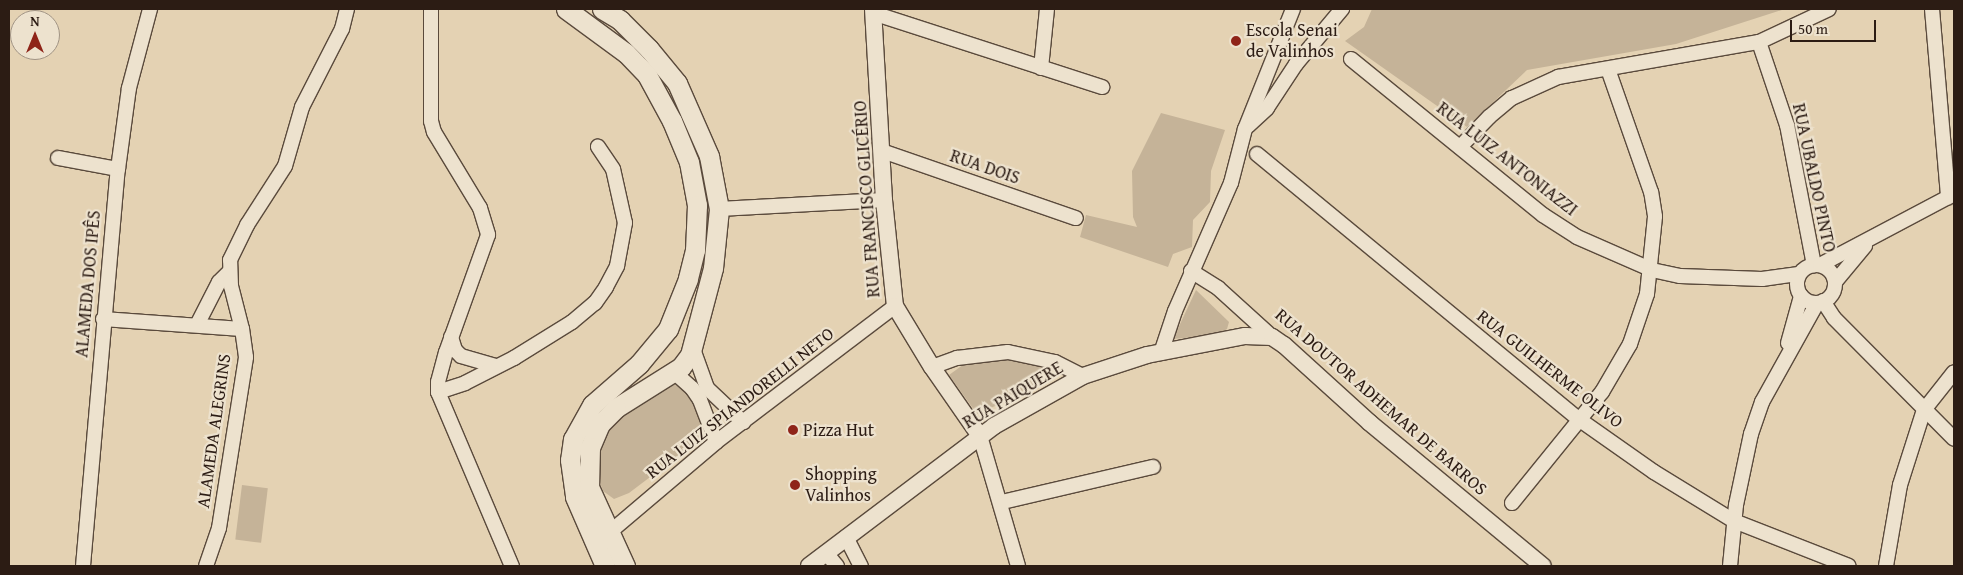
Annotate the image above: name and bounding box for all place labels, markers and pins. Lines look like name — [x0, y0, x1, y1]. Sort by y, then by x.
place label: Escola Senai de Valinhos — [1246, 20, 1338, 62]
marker: Escola Senai de Valinhos — [1230, 35, 1242, 47]
place label: Pizza Hut — [803, 419, 874, 441]
marker: Pizza Hut — [787, 424, 799, 436]
place label: Shopping Valinhos — [805, 464, 877, 506]
marker: Shopping Valinhos — [789, 479, 801, 491]

